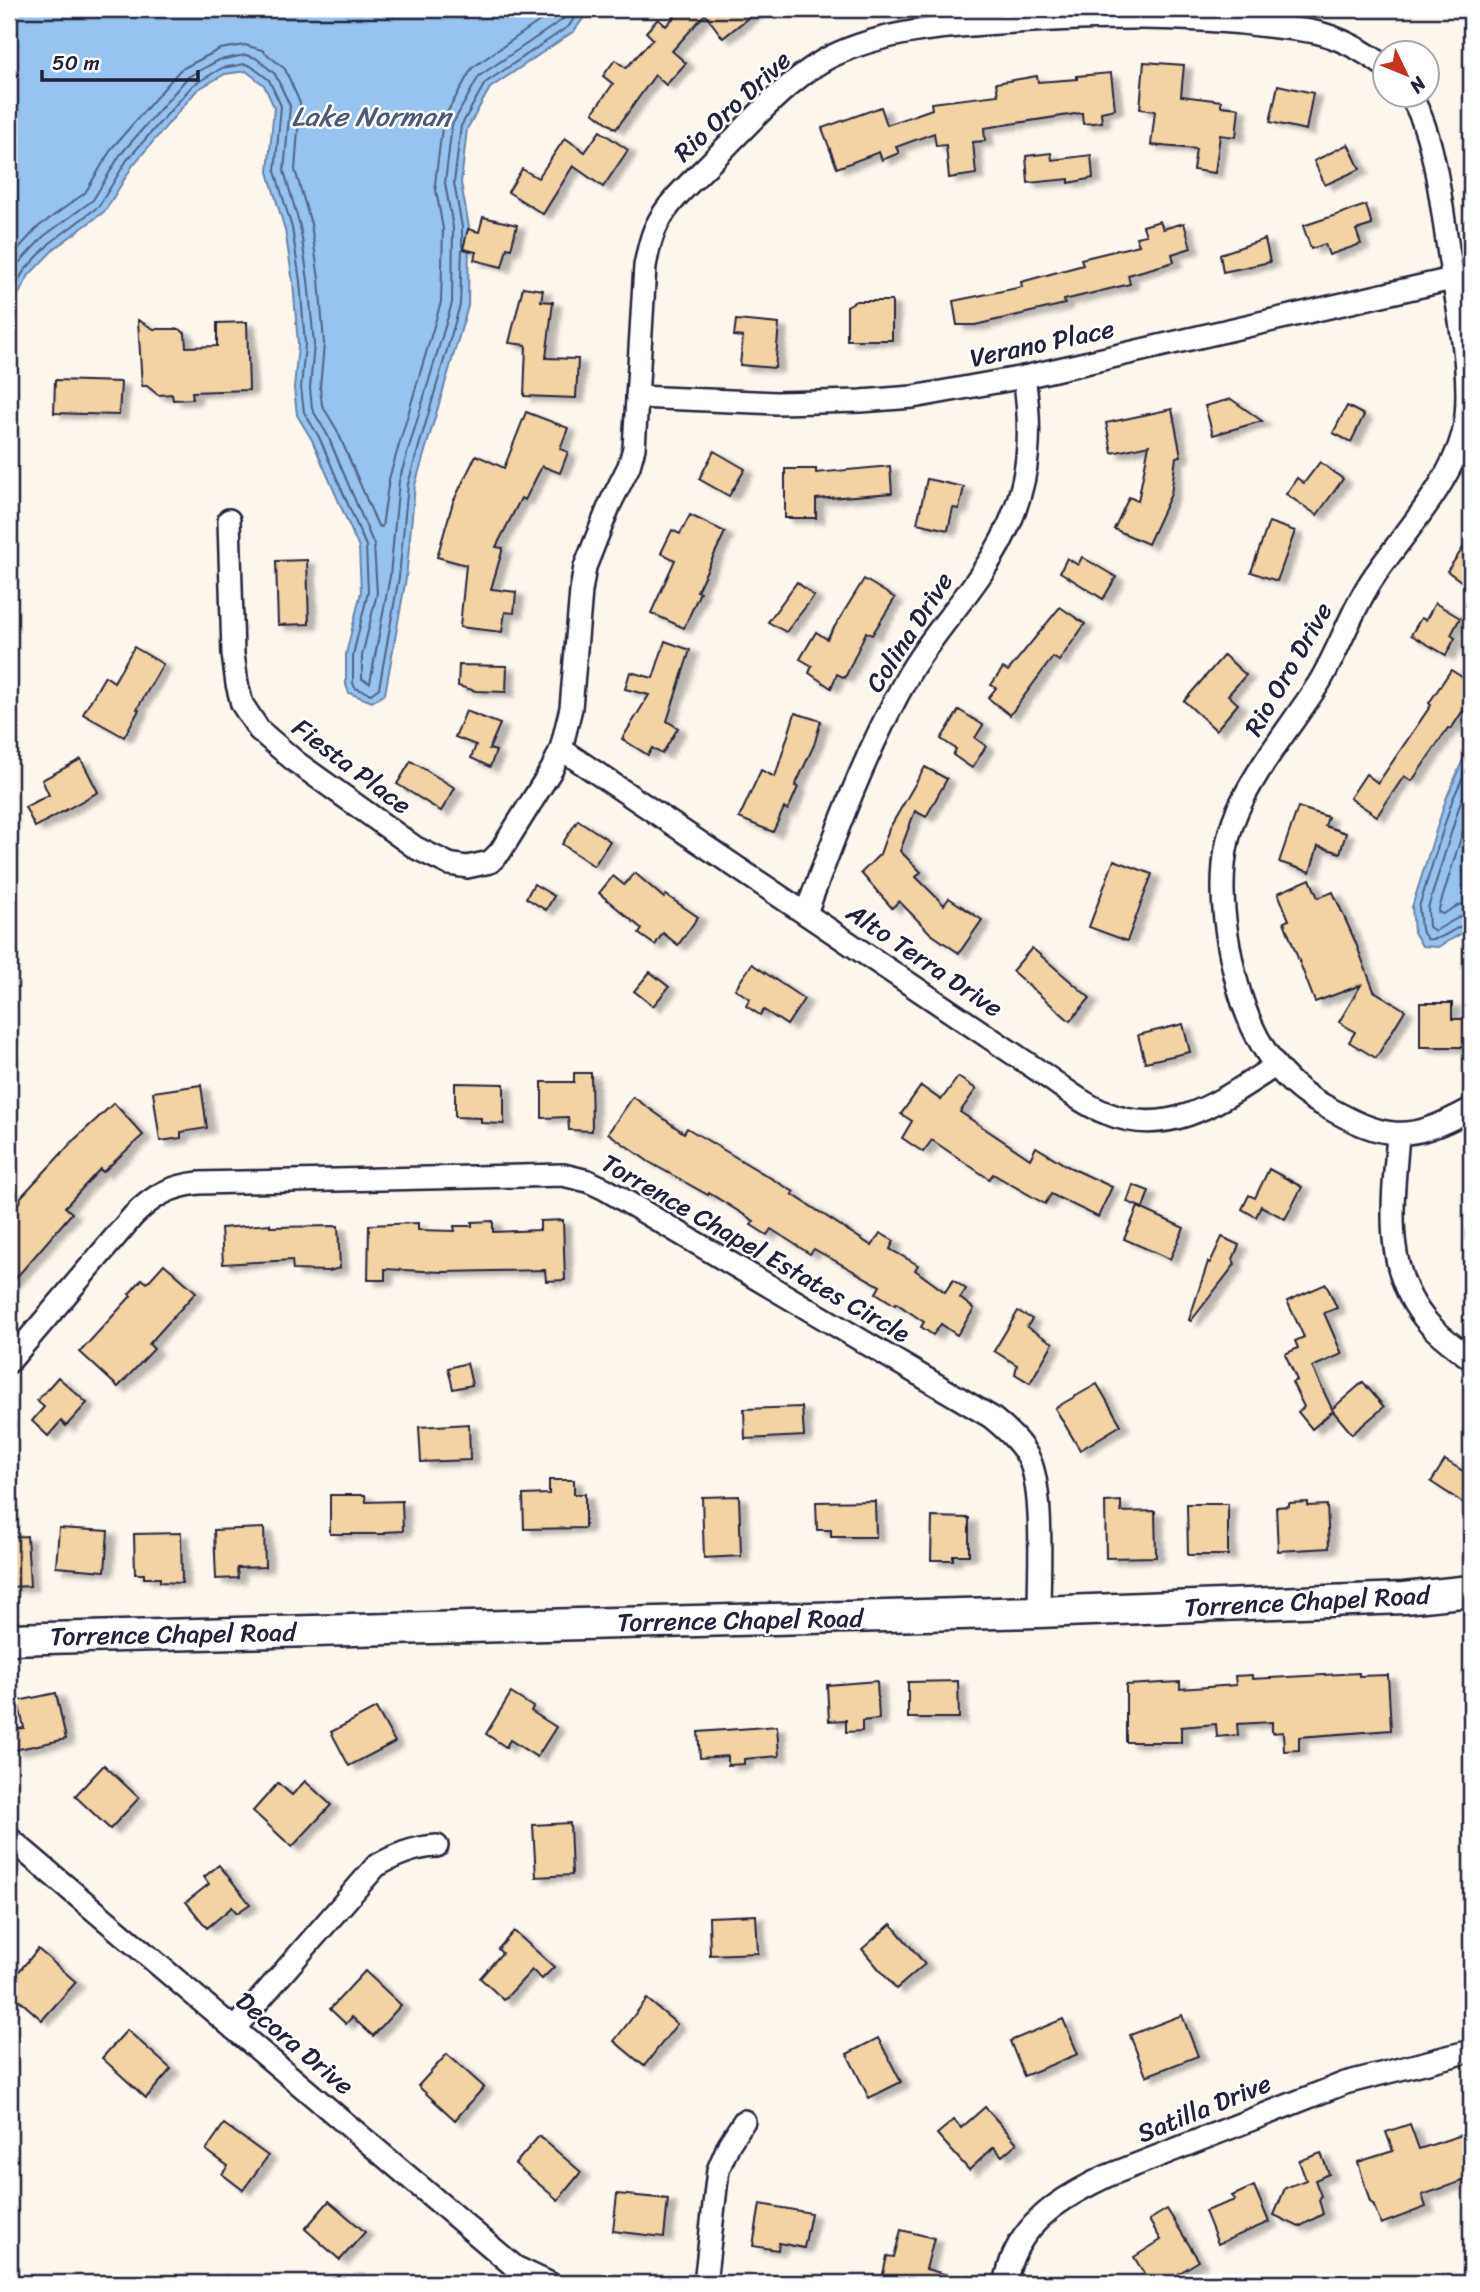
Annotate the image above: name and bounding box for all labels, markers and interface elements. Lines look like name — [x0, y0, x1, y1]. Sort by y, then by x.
scale bar — [42, 38, 198, 82]
street label: Rio Oro Drive — [662, 38, 802, 174]
north arrow — [1372, 38, 1442, 108]
text: 50 m — [52, 44, 100, 82]
text: N — [1401, 68, 1435, 102]
water label: Lake Norman — [291, 92, 454, 141]
street label: Verano Place — [965, 305, 1119, 381]
street label: Colina Drive — [852, 562, 966, 702]
street label: Rio Oro Drive — [1231, 593, 1345, 745]
street label: Fiesta Place — [282, 705, 422, 827]
street label: Alto Terra Drive — [836, 890, 1013, 1030]
street label: Torrence Chapel Estates Circle — [593, 1140, 920, 1356]
street label: Torrence Chapel Road — [1183, 1571, 1433, 1630]
street label: Torrence Chapel Road — [617, 1595, 866, 1645]
street label: Torrence Chapel Road — [50, 1609, 299, 1659]
street label: Decora Drive — [225, 1979, 365, 2107]
street label: Satilla Drive — [1130, 2060, 1278, 2156]

